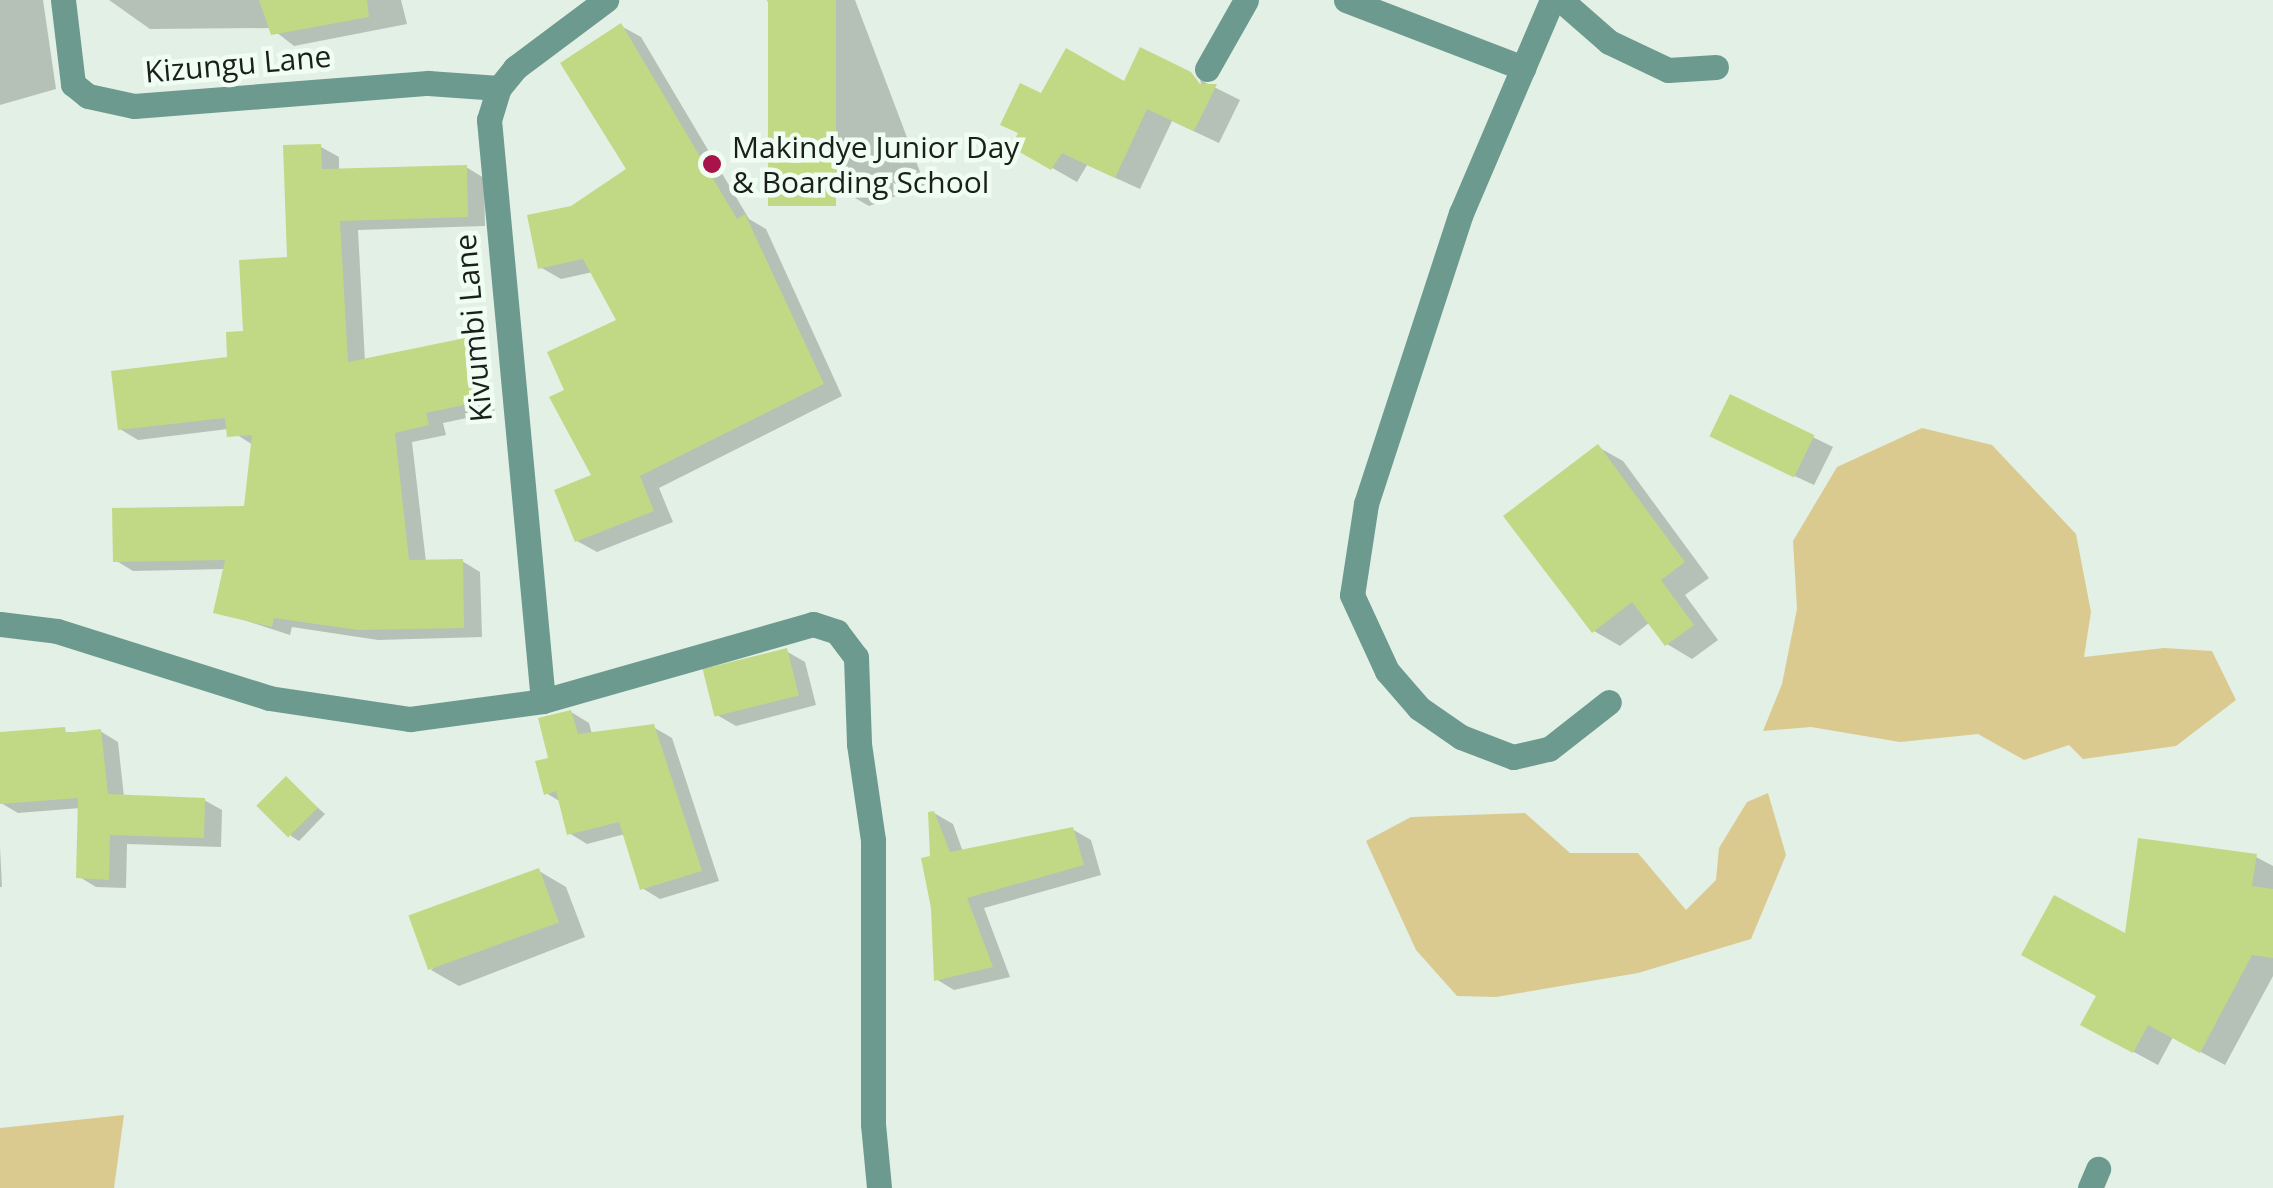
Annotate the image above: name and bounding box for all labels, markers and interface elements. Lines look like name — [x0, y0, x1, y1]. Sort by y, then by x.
street label: Kizungu Lane — [143, 38, 333, 90]
place label: Makindye Junior Day & Boarding School — [732, 129, 1019, 200]
marker: Makindye Junior Day & Boarding School — [701, 153, 723, 175]
street label: Kivumbi Lane — [447, 233, 499, 423]

